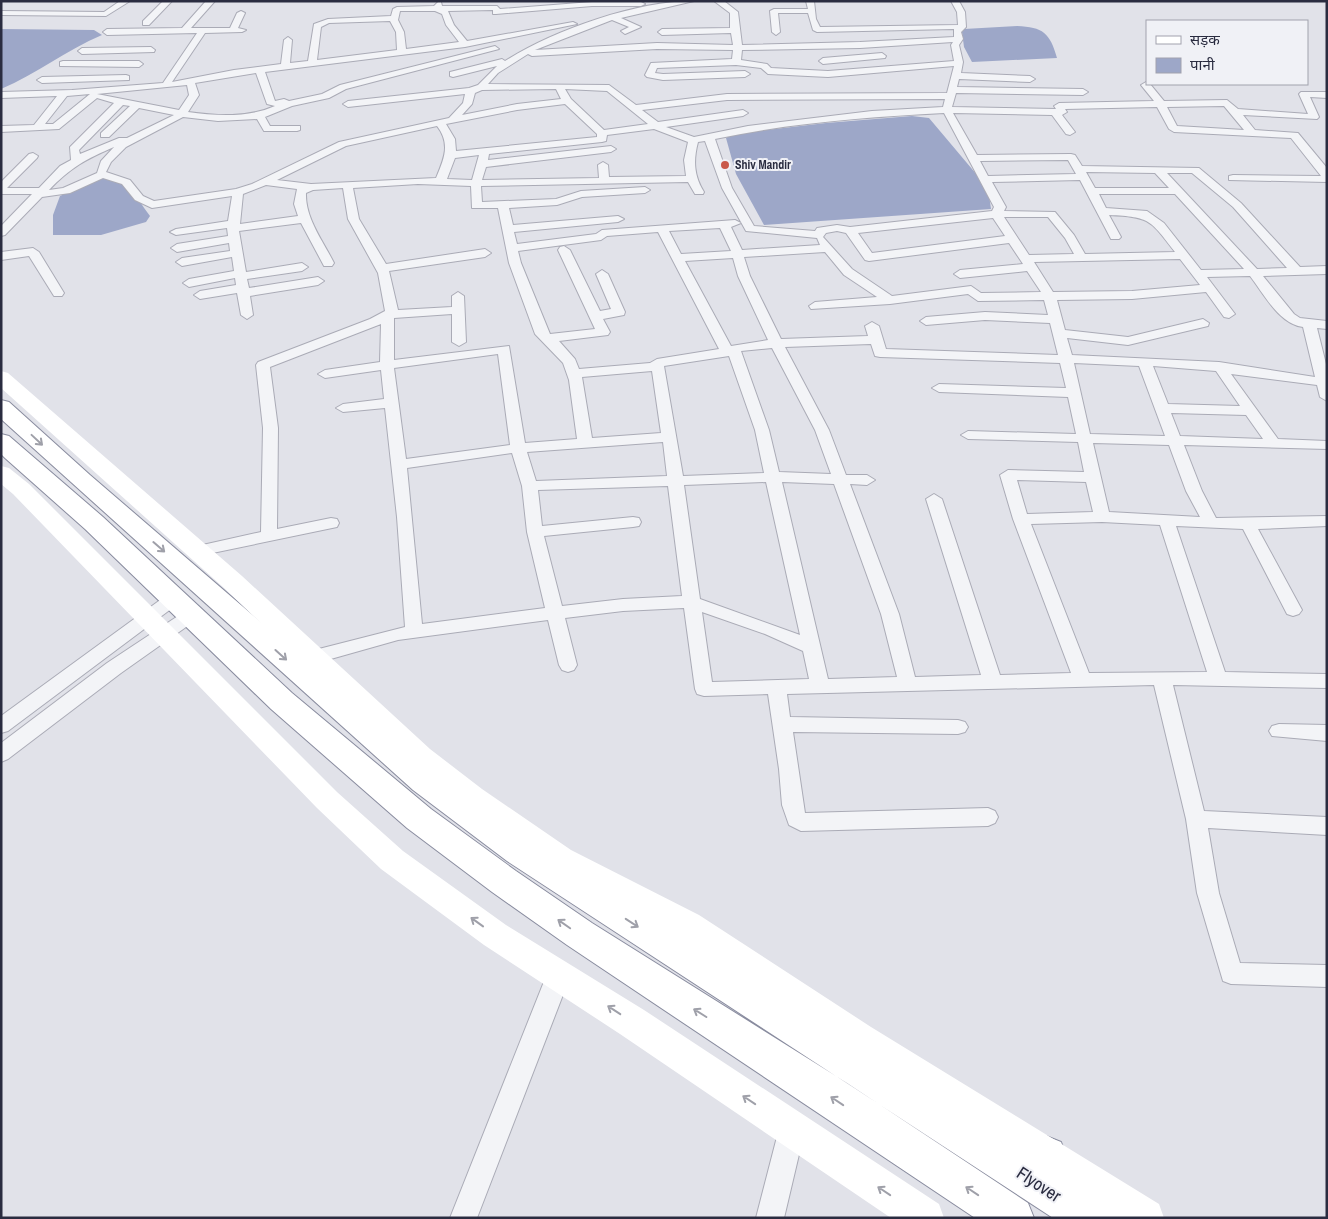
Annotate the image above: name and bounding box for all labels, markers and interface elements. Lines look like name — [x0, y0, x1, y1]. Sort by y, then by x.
legend — [1146, 20, 1308, 85]
text: सड़क — [1190, 29, 1220, 50]
text: पानी — [1190, 54, 1216, 75]
place label: Shiv Mandir — [735, 157, 791, 173]
marker: Shiv Mandir — [719, 159, 731, 171]
one-way arrow — [31, 434, 44, 446]
one-way arrow — [152, 542, 165, 553]
one-way arrow — [274, 649, 287, 661]
one-way arrow — [470, 917, 484, 927]
one-way arrow — [557, 919, 571, 929]
one-way arrow — [624, 919, 638, 929]
one-way arrow — [607, 1005, 621, 1015]
one-way arrow — [694, 1008, 708, 1018]
one-way arrow — [742, 1095, 756, 1106]
one-way arrow — [830, 1096, 844, 1106]
street label: Flyover — [1012, 1160, 1066, 1208]
one-way arrow — [877, 1185, 891, 1196]
one-way arrow — [966, 1186, 980, 1196]

